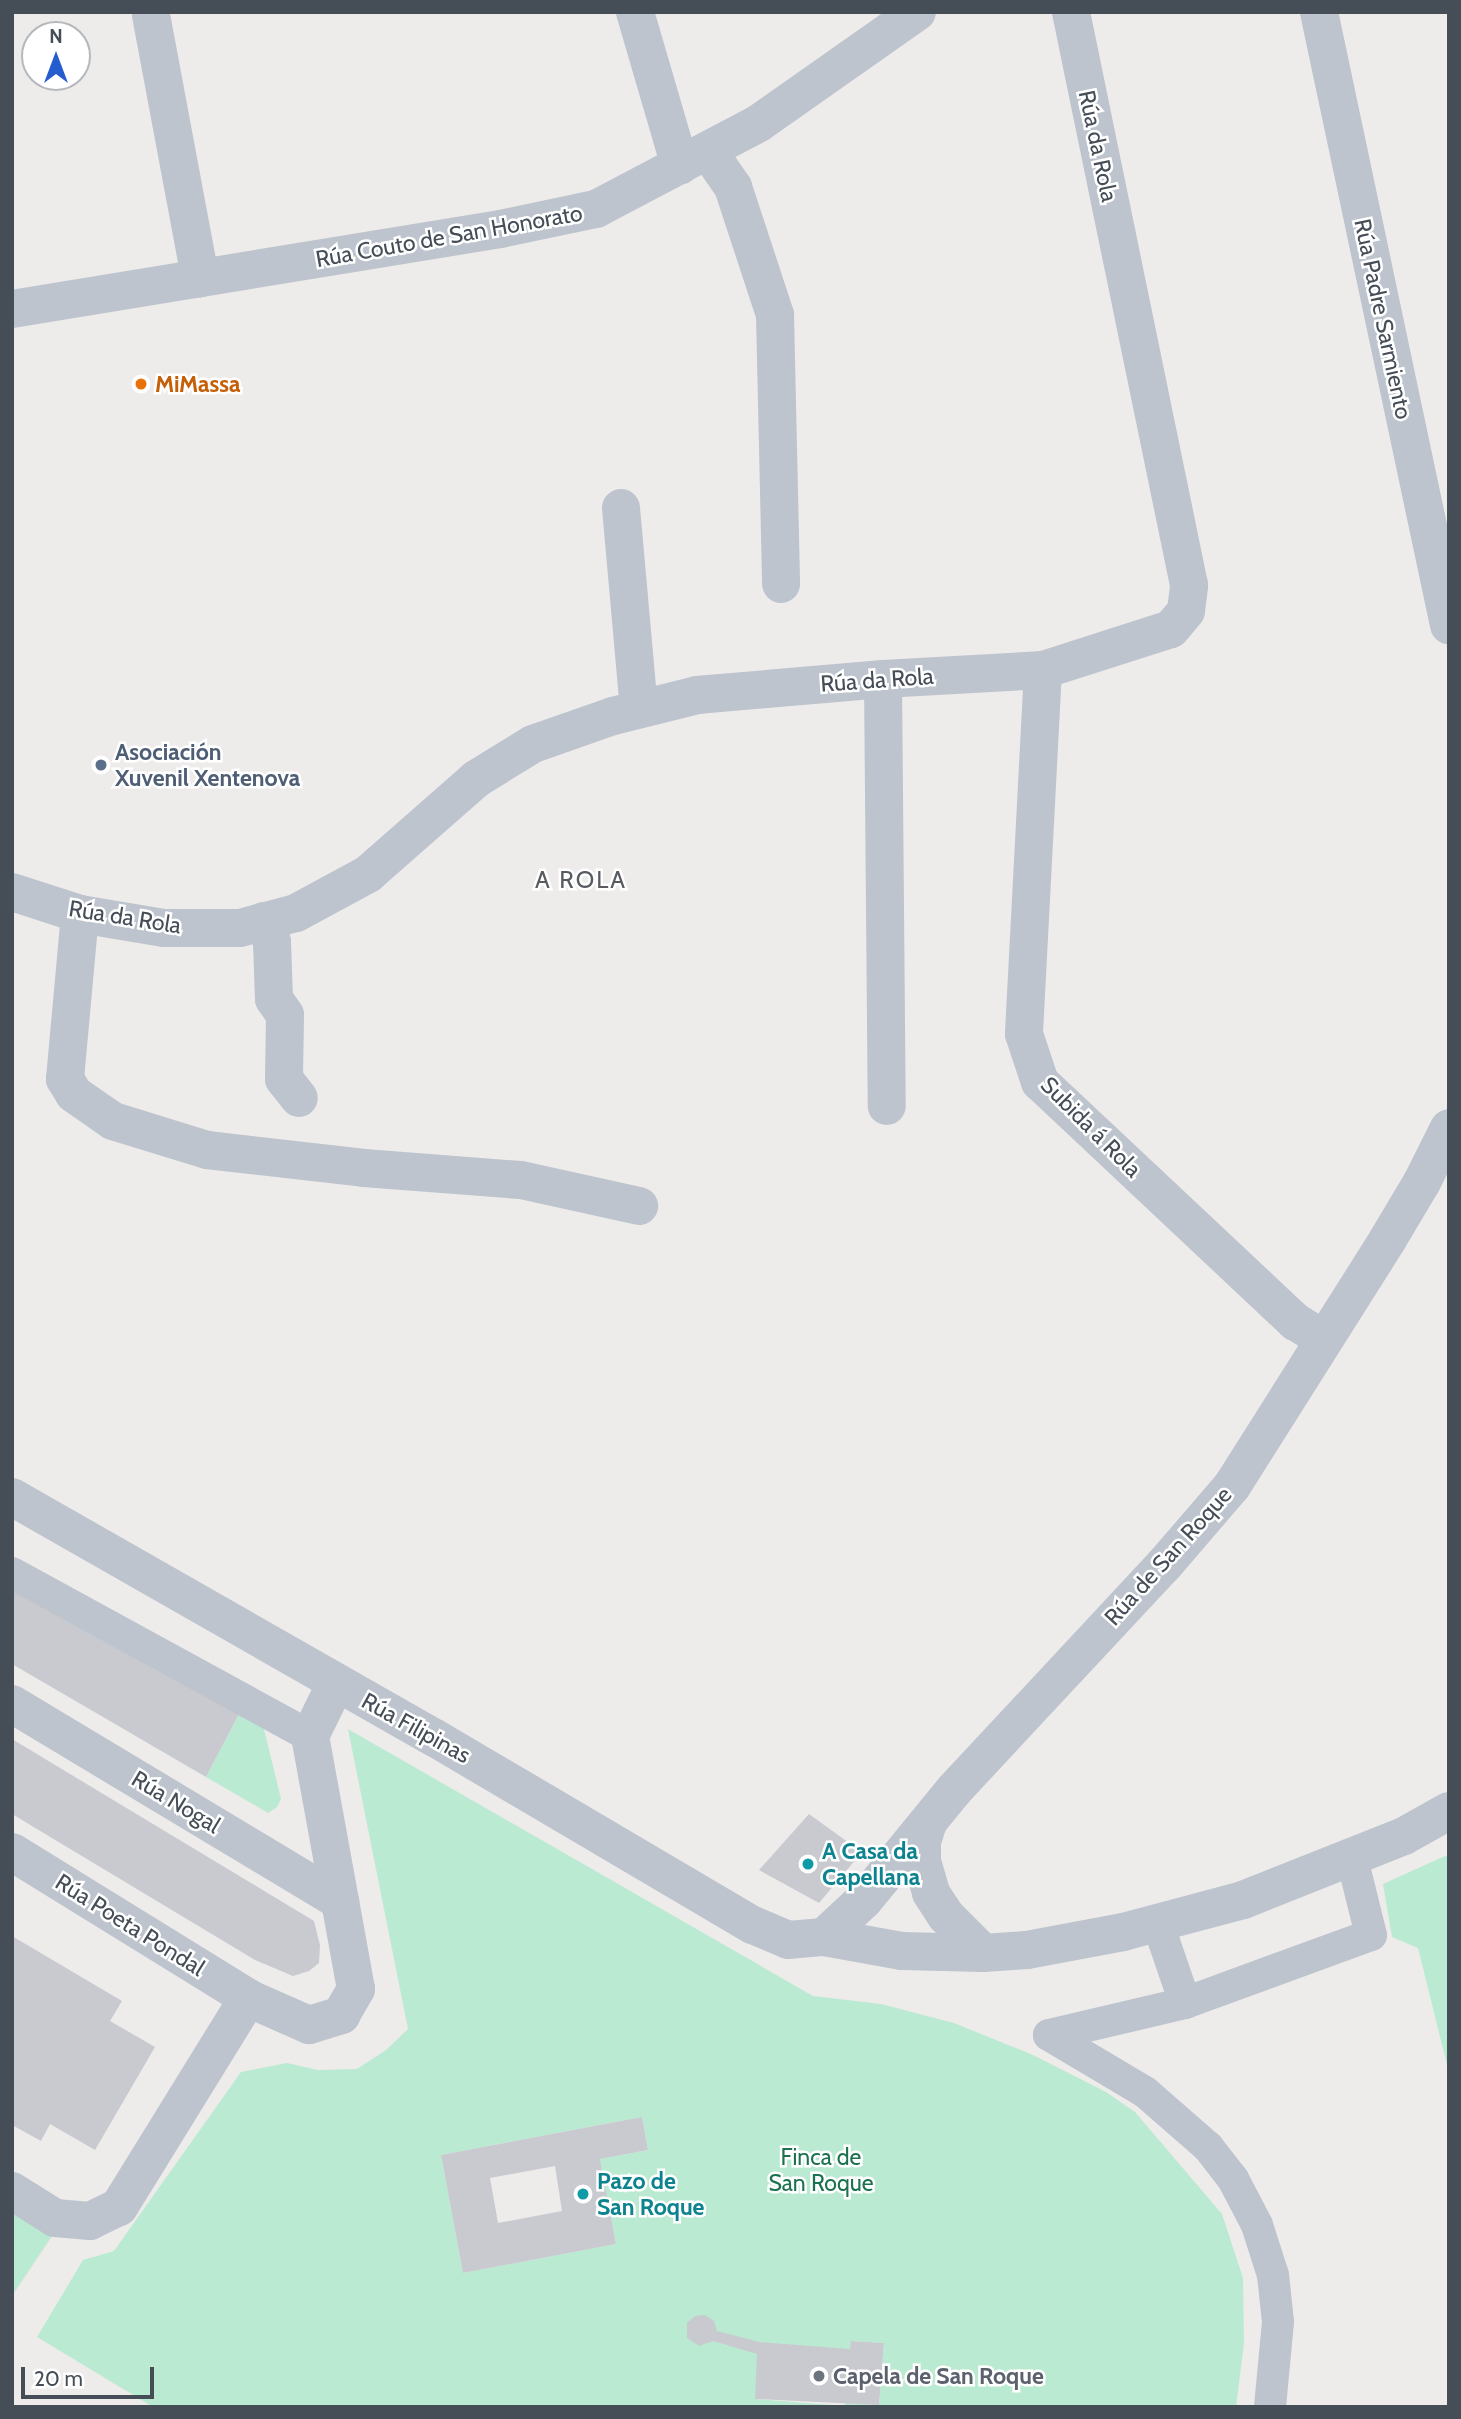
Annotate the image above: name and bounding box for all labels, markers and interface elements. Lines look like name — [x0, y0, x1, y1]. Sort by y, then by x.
north arrow — [21, 21, 91, 91]
text: N — [49, 25, 63, 48]
street label: Rúa da Rola — [1073, 88, 1123, 204]
street label: Rúa Couto de San Honorato — [313, 199, 585, 273]
street label: Rúa Padre Sarmiento — [1348, 216, 1418, 422]
place label: MiMassa — [155, 370, 240, 398]
marker: MiMassa — [133, 376, 149, 392]
street label: Rúa da Rola — [819, 662, 935, 698]
place label: Asociación Xuvenil Xentenova — [115, 738, 300, 792]
marker: Asociación Xuvenil Xentenova — [93, 757, 109, 773]
district label: A ROLA — [536, 866, 626, 894]
street label: Rúa da Rola — [67, 895, 183, 939]
street label: Subida á Rola — [1035, 1071, 1147, 1183]
street label: Rúa de San Roque — [1099, 1481, 1237, 1631]
street label: Rúa Filipinas — [357, 1687, 475, 1769]
street label: Rúa Nogal — [127, 1765, 225, 1839]
place label: A Casa da Capellana — [822, 1837, 920, 1891]
marker: A Casa da Capellana — [800, 1856, 816, 1872]
street label: Rúa Poeta Pondal — [50, 1868, 210, 1982]
park label: Finca de San Roque — [768, 2143, 874, 2197]
place label: Pazo de San Roque — [597, 2167, 704, 2221]
marker: Pazo de San Roque — [575, 2186, 591, 2202]
scale bar — [24, 2352, 158, 2396]
place label: Capela de San Roque — [833, 2362, 1044, 2390]
text: 20 m — [34, 2366, 83, 2391]
marker: Capela de San Roque — [811, 2368, 827, 2384]

